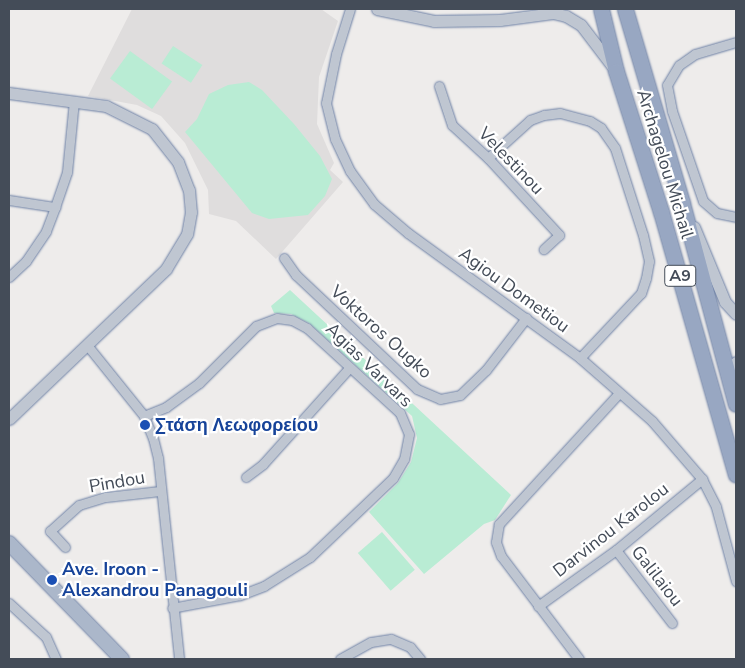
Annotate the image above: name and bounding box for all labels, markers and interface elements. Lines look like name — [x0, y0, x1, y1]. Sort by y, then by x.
street label: Archagelou Michail — [632, 87, 698, 241]
street label: Velestinou — [474, 123, 548, 199]
street label: Agiou Dometiou — [454, 243, 574, 337]
road number: A9 — [664, 262, 696, 290]
street label: Voktoros Ougko — [326, 281, 436, 383]
street label: Agias Varvars — [321, 318, 417, 412]
place label: Στάση Λεωφορείου — [155, 414, 318, 436]
marker: Στάση Λεωφορείου — [139, 419, 151, 431]
street label: Pindou — [87, 466, 147, 498]
street label: Darvinou Karolou — [549, 478, 673, 582]
street label: Galilaiou — [627, 541, 687, 611]
place label: Ave. Iroon - Alexandrou Panagouli — [62, 559, 248, 602]
marker: Ave. Iroon - Alexandrou Panagouli — [46, 574, 58, 586]

